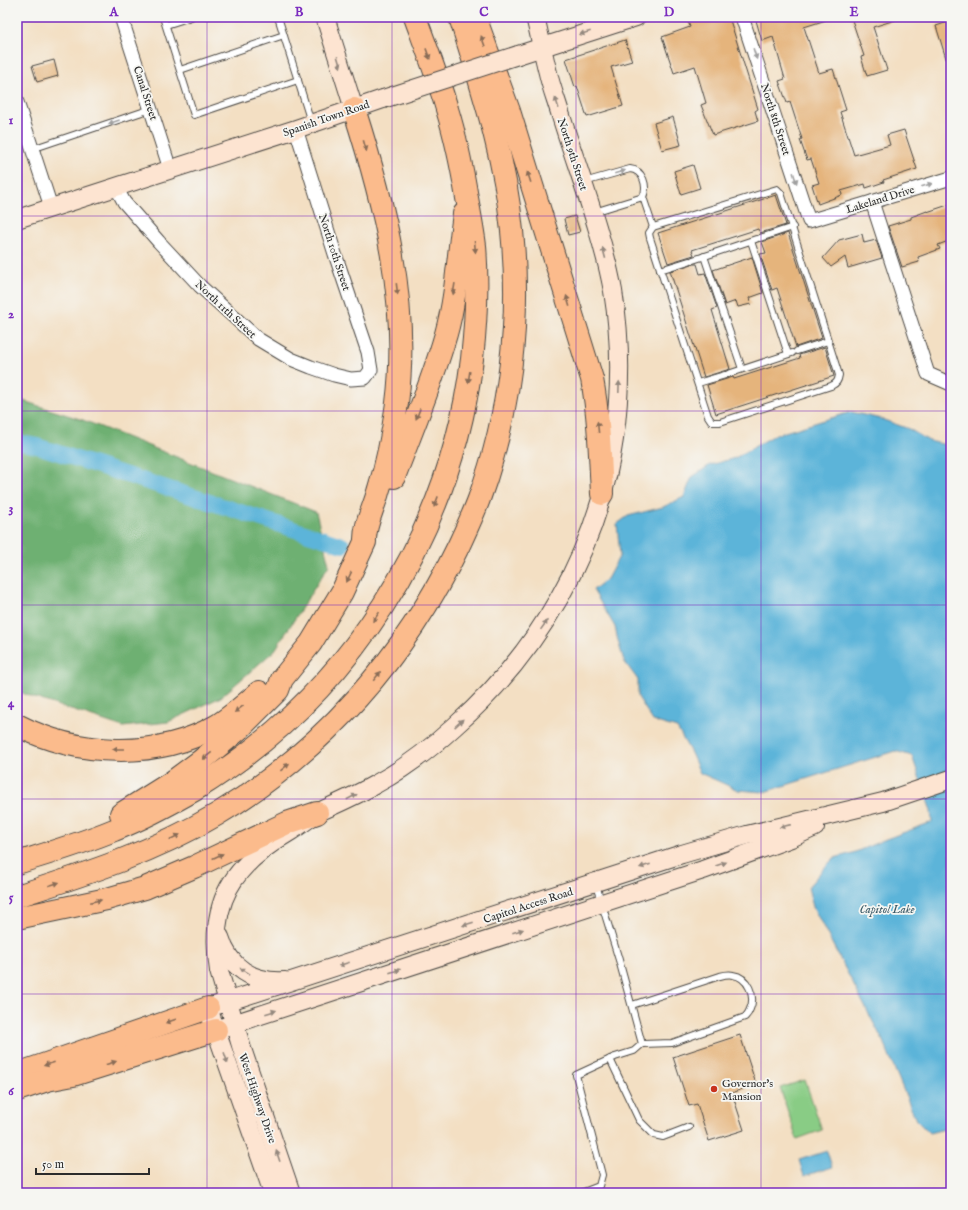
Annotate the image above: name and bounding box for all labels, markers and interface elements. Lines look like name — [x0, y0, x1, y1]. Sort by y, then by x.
text: A — [109, 4, 120, 21]
text: B — [295, 4, 304, 21]
text: C — [479, 4, 489, 21]
text: D — [664, 4, 675, 21]
text: E — [849, 4, 859, 21]
one-way arrow — [579, 30, 591, 36]
one-way arrow — [480, 34, 486, 46]
one-way arrow — [425, 48, 431, 60]
one-way arrow — [752, 48, 758, 60]
one-way arrow — [336, 56, 342, 68]
street label: Canal Street — [130, 65, 160, 122]
street label: North 8th Street — [757, 82, 793, 157]
one-way arrow — [554, 96, 560, 108]
street label: Spanish Town Road — [281, 98, 371, 140]
text: 1 — [9, 112, 14, 129]
street label: North 9th Street — [554, 116, 590, 193]
one-way arrow — [108, 119, 120, 125]
one-way arrow — [362, 141, 368, 153]
one-way arrow — [614, 169, 626, 175]
one-way arrow — [526, 171, 532, 183]
one-way arrow — [792, 172, 798, 184]
one-way arrow — [921, 182, 933, 188]
street label: Lakeland Drive — [844, 183, 916, 217]
street label: North 10th Street — [315, 212, 353, 293]
one-way arrow — [471, 241, 478, 253]
one-way arrow — [601, 247, 607, 259]
street label: North 11th Street — [192, 278, 259, 342]
one-way arrow — [394, 283, 400, 295]
one-way arrow — [451, 283, 457, 295]
one-way arrow — [565, 295, 571, 307]
text: 2 — [8, 306, 14, 323]
one-way arrow — [466, 371, 472, 383]
one-way arrow — [616, 380, 622, 393]
one-way arrow — [415, 408, 421, 420]
one-way arrow — [595, 421, 602, 433]
one-way arrow — [433, 497, 439, 509]
text: 3 — [9, 500, 14, 517]
one-way arrow — [346, 572, 352, 583]
one-way arrow — [372, 612, 380, 622]
one-way arrow — [540, 619, 548, 630]
one-way arrow — [372, 670, 381, 681]
text: 4 — [8, 695, 15, 712]
one-way arrow — [234, 705, 244, 713]
one-way arrow — [454, 718, 464, 727]
one-way arrow — [111, 746, 124, 752]
one-way arrow — [201, 752, 212, 761]
one-way arrow — [279, 763, 290, 772]
one-way arrow — [347, 793, 358, 800]
one-way arrow — [779, 823, 791, 829]
one-way arrow — [170, 834, 181, 840]
one-way arrow — [212, 853, 223, 859]
one-way arrow — [715, 860, 727, 866]
one-way arrow — [638, 863, 650, 869]
one-way arrow — [48, 880, 60, 886]
street label: Capitol Access Road — [482, 885, 575, 927]
text: 5 — [9, 889, 14, 906]
one-way arrow — [90, 898, 102, 904]
water label: Capitol Lake — [859, 902, 915, 917]
one-way arrow — [462, 921, 474, 927]
one-way arrow — [513, 928, 525, 934]
one-way arrow — [338, 961, 350, 967]
one-way arrow — [239, 968, 251, 975]
one-way arrow — [389, 968, 401, 974]
one-way arrow — [265, 1009, 277, 1015]
one-way arrow — [165, 1018, 177, 1024]
street label: West Highway Drive — [235, 1051, 279, 1145]
one-way arrow — [223, 1053, 229, 1065]
one-way arrow — [105, 1060, 117, 1066]
one-way arrow — [42, 1061, 54, 1067]
place label: Governor's Mansion — [722, 1077, 773, 1104]
text: 6 — [8, 1083, 14, 1100]
marker: Governor's Mansion — [709, 1084, 719, 1094]
scale bar — [36, 1150, 149, 1176]
one-way arrow — [275, 1150, 281, 1162]
text: 50 m — [42, 1157, 64, 1172]

